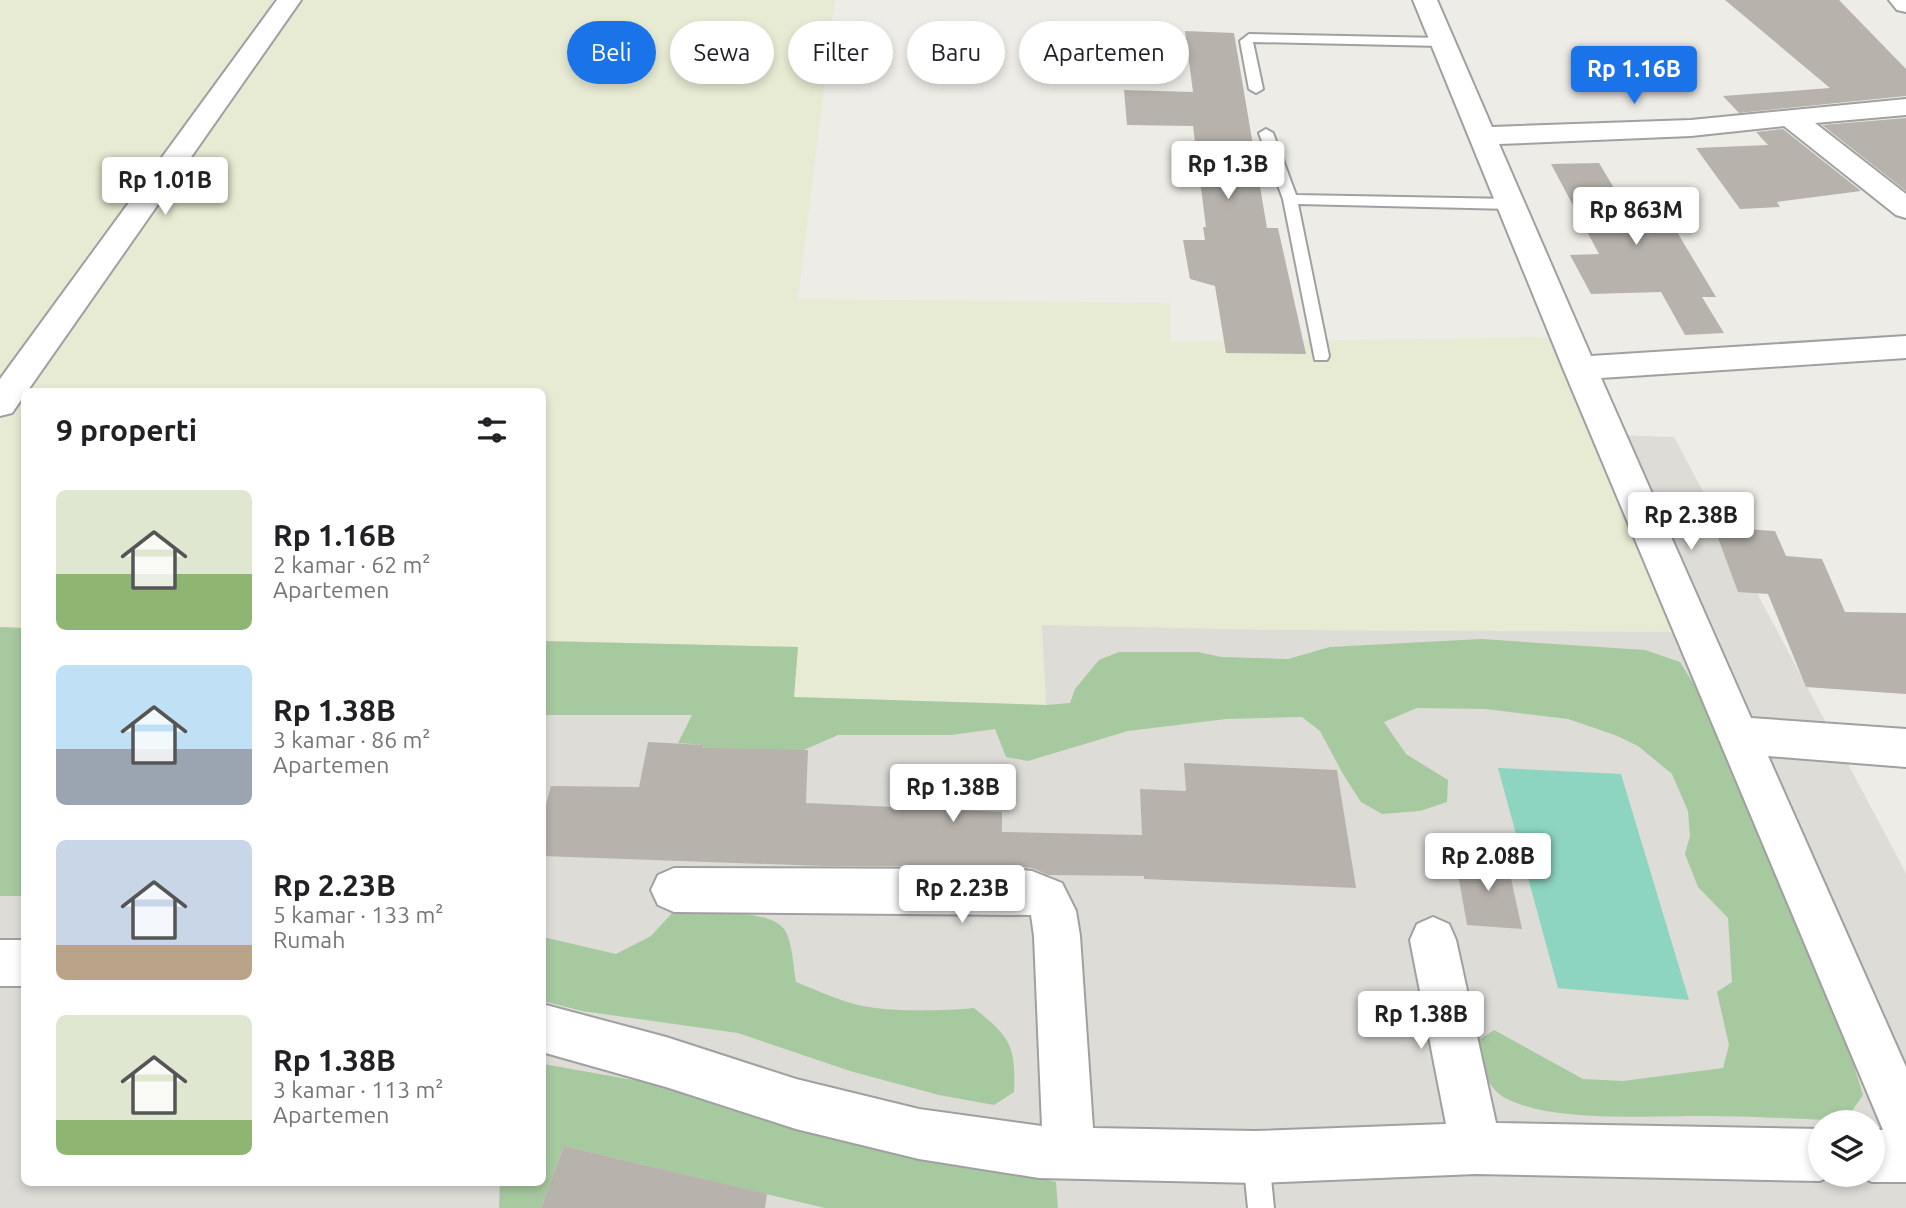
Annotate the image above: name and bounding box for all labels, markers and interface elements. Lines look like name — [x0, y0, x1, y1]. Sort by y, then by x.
chip: Beli — [567, 21, 656, 84]
chip: Sewa — [670, 21, 774, 84]
chip: Filter — [788, 21, 893, 84]
chip: Baru — [907, 21, 1005, 84]
chip: Apartemen — [1019, 21, 1189, 84]
pin: Rp 1.16B — [1562, 46, 1706, 106]
text: Rp 1.16B — [1587, 56, 1681, 81]
pin: Rp 1.3B — [1163, 142, 1293, 201]
text: Rp 1.3B — [1187, 151, 1269, 176]
pin: Rp 1.01B — [93, 158, 237, 217]
text: Rp 1.01B — [118, 167, 212, 192]
pin: Rp 863M — [1571, 188, 1701, 247]
text: Rp 863M — [1589, 197, 1683, 222]
icon: filters — [473, 411, 511, 449]
text: 9 properti — [56, 413, 197, 447]
pin: Rp 2.38B — [1619, 492, 1763, 552]
text: Rp 2.38B — [1644, 502, 1738, 527]
icon: home — [112, 518, 196, 602]
text: Rp 1.16B — [273, 518, 396, 552]
text: 2 kamar · 62 m² — [273, 552, 431, 577]
text: Apartemen — [273, 577, 389, 602]
icon: home — [112, 693, 196, 777]
text: Rp 1.38B — [273, 693, 396, 727]
text: 3 kamar · 86 m² — [273, 727, 431, 752]
text: Apartemen — [273, 752, 389, 777]
pin: Rp 1.38B — [881, 764, 1025, 824]
text: Rp 1.38B — [906, 774, 1000, 799]
pin: Rp 2.08B — [1416, 834, 1560, 893]
text: Rp 2.08B — [1441, 843, 1535, 868]
pin: Rp 2.23B — [890, 866, 1034, 925]
icon: home — [112, 868, 196, 952]
text: Rp 2.23B — [273, 868, 396, 902]
text: Rp 2.23B — [915, 875, 1009, 900]
text: 5 kamar · 133 m² — [273, 902, 444, 927]
text: Rumah — [273, 927, 345, 952]
pin: Rp 1.38B — [1349, 992, 1493, 1051]
text: Rp 1.38B — [1374, 1001, 1468, 1026]
icon: home — [112, 1043, 196, 1127]
text: Rp 1.38B — [273, 1043, 396, 1077]
text: 3 kamar · 113 m² — [273, 1077, 444, 1102]
text: Apartemen — [273, 1102, 389, 1127]
map controls — [1808, 1110, 1885, 1187]
button: layers — [1808, 1110, 1885, 1187]

